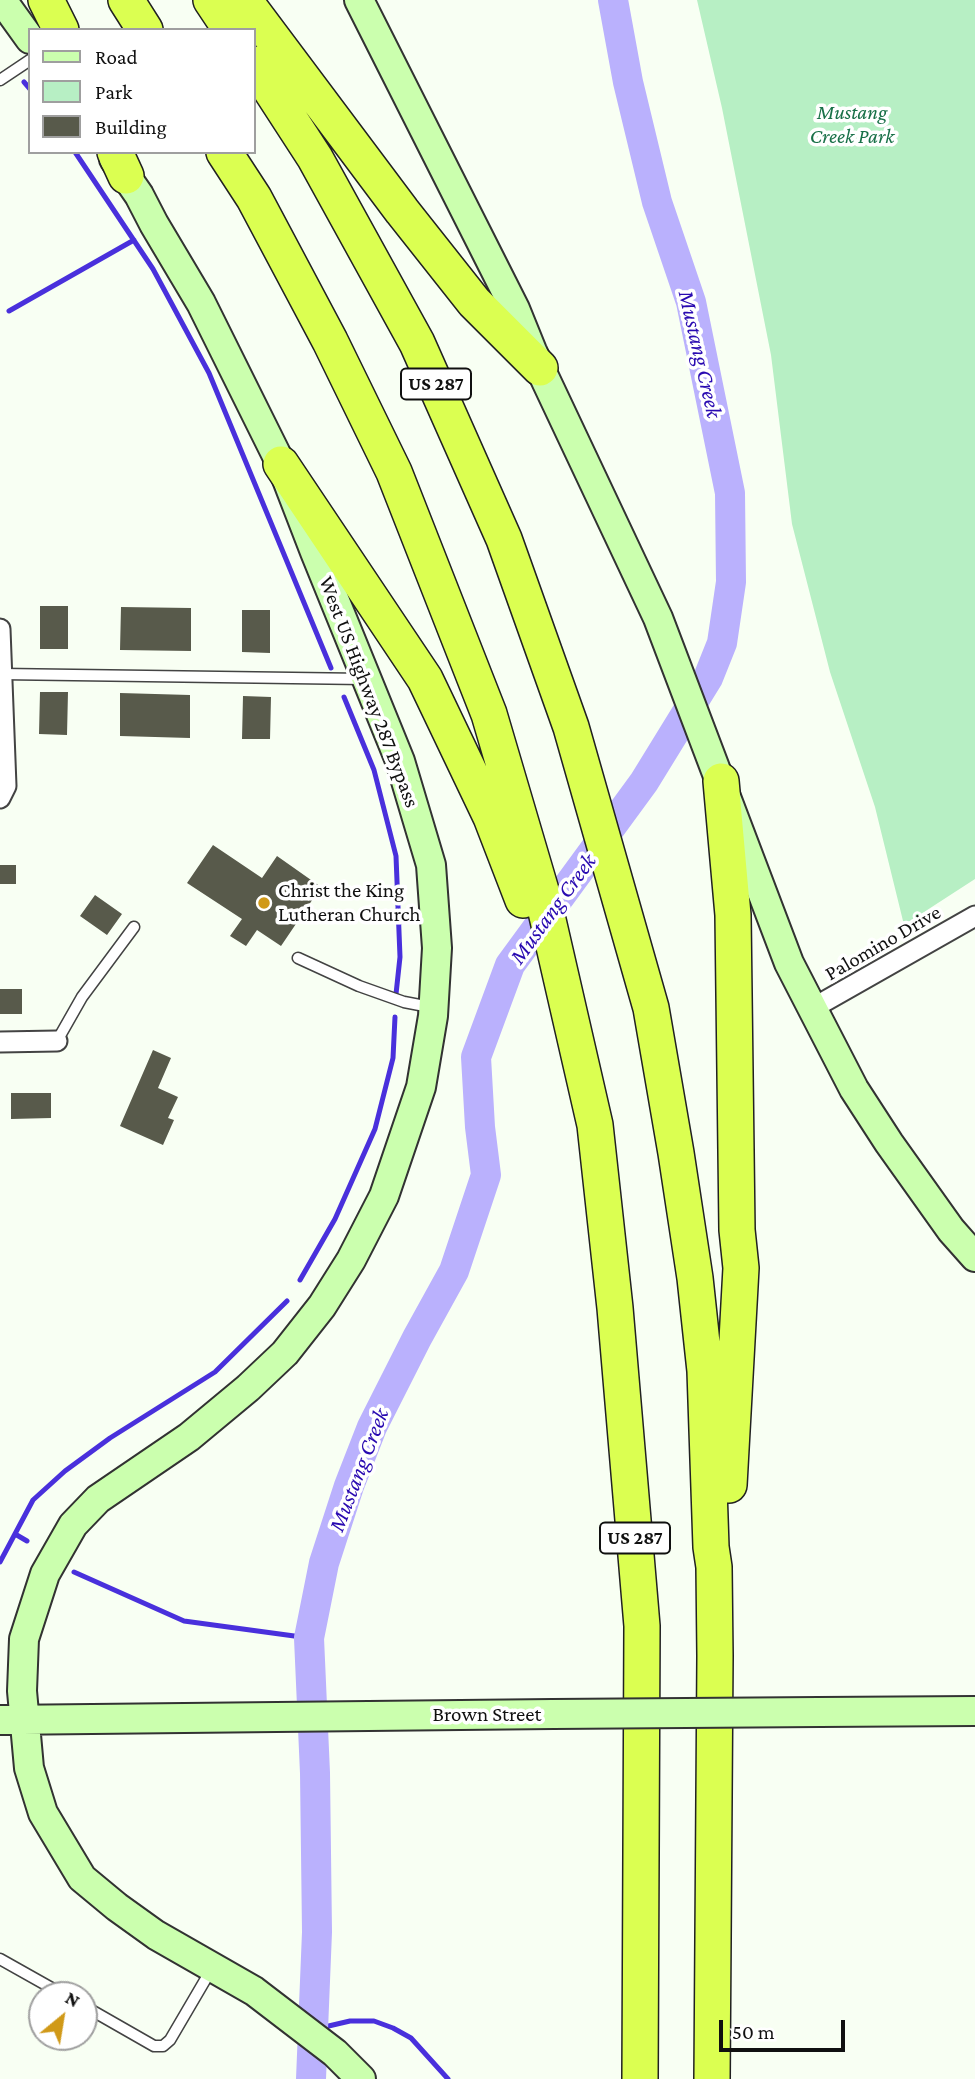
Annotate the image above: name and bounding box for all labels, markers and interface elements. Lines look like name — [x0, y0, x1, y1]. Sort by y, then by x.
legend — [28, 28, 256, 154]
text: Road — [95, 45, 138, 69]
text: Park — [95, 80, 132, 104]
park label: Mustang Creek Park — [810, 100, 894, 150]
text: Building — [95, 115, 167, 139]
water label: Mustang Creek — [672, 288, 728, 420]
road number: US 287 — [401, 368, 471, 400]
street label: West US Highway 287 Bypass — [313, 573, 425, 811]
water label: Mustang Creek — [504, 848, 602, 970]
place label: Christ the King Lutheran Church — [278, 878, 421, 928]
marker: Christ the King Lutheran Church — [256, 895, 272, 911]
street label: Palomino Drive — [821, 900, 945, 986]
water label: Mustang Creek — [323, 1404, 395, 1536]
road number: US 287 — [600, 1522, 670, 1554]
street label: Brown Street — [433, 1702, 541, 1728]
north arrow — [28, 1981, 98, 2051]
text: N — [62, 1987, 84, 2011]
scale bar — [723, 2006, 849, 2050]
text: 50 m — [732, 2020, 775, 2044]

